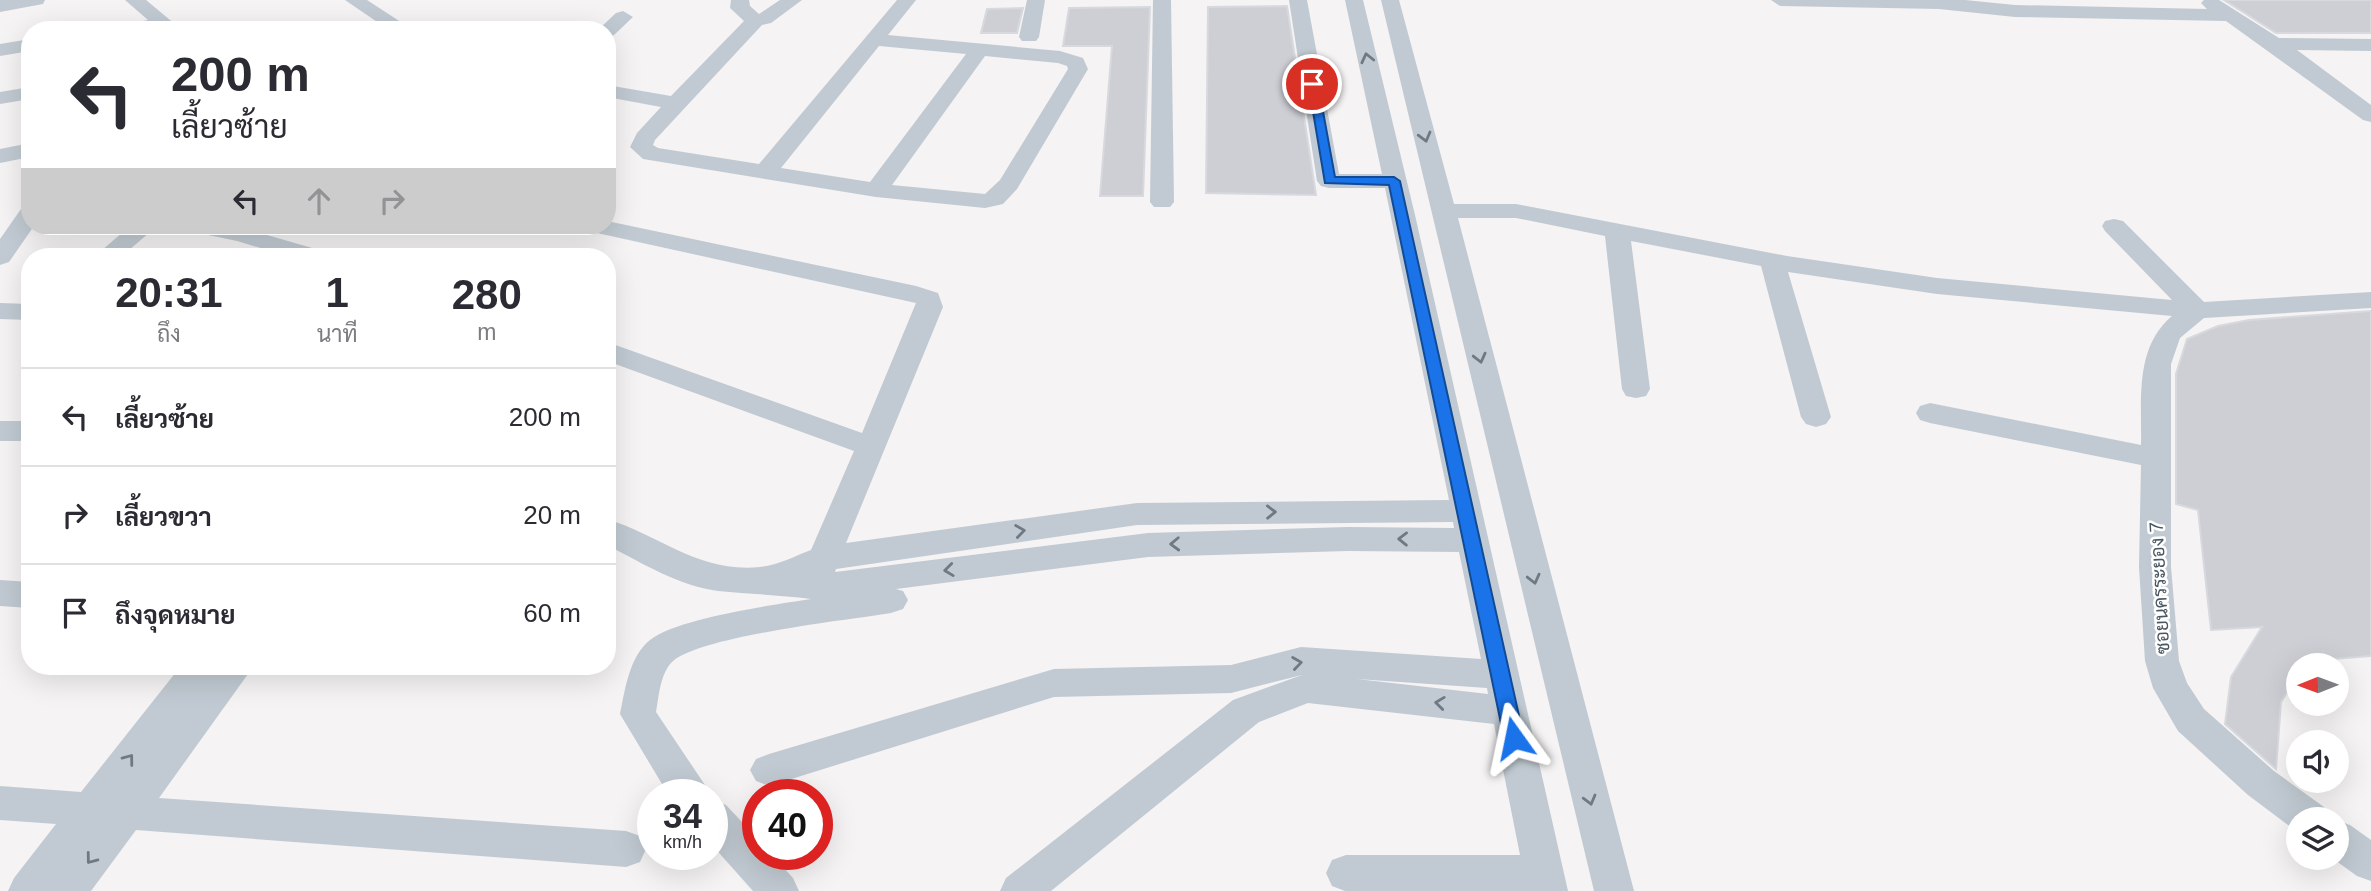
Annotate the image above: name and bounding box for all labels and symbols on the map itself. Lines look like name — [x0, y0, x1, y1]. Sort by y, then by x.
one-way arrow — [1360, 52, 1375, 64]
pin — [1282, 54, 1342, 114]
one-way arrow — [1417, 131, 1431, 143]
one-way arrow — [1472, 352, 1486, 364]
one-way arrow — [1266, 504, 1276, 520]
street label: ซอยนครระยอง 7 — [2146, 521, 2173, 655]
one-way arrow — [1014, 523, 1026, 538]
one-way arrow — [1397, 531, 1407, 547]
one-way arrow — [1169, 536, 1180, 552]
one-way arrow — [943, 562, 955, 577]
one-way arrow — [1525, 573, 1540, 585]
north arrow — [2286, 653, 2348, 716]
one-way arrow — [1291, 656, 1303, 671]
one-way arrow — [1434, 696, 1446, 711]
position arrow — [1477, 701, 1551, 775]
one-way arrow — [121, 755, 134, 767]
speed limit sign: 40 — [742, 779, 833, 870]
one-way arrow — [1582, 793, 1596, 805]
one-way arrow — [87, 851, 99, 863]

